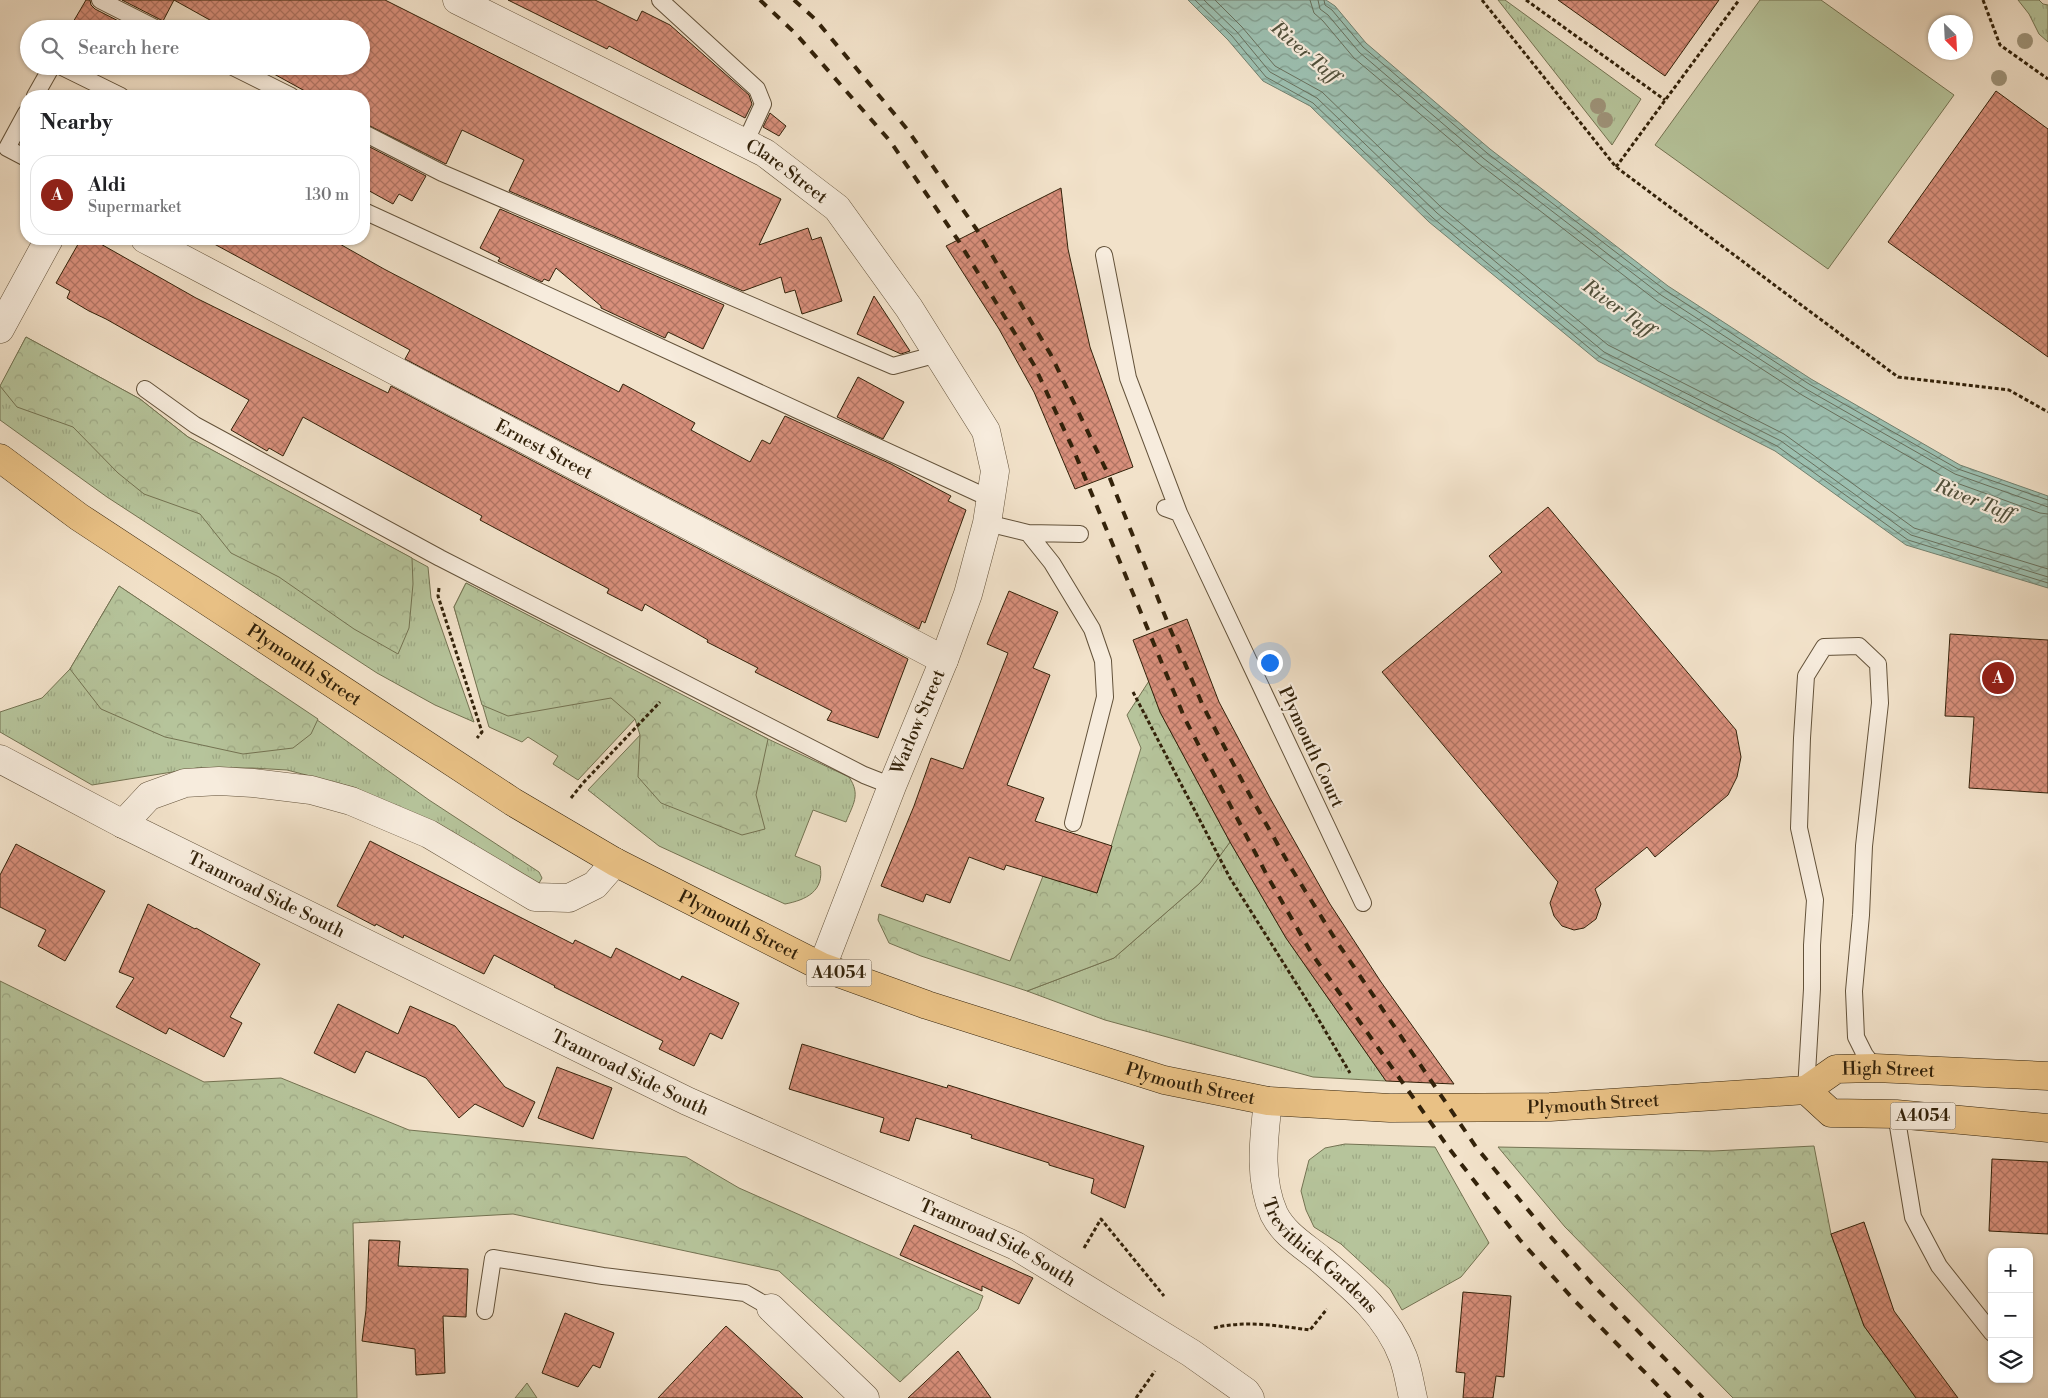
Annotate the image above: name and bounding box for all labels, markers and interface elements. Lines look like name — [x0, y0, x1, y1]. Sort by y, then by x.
water label: River Taff — [1265, 15, 1348, 91]
north arrow — [1928, 15, 1973, 60]
search box — [20, 20, 370, 75]
icon: search — [38, 34, 66, 62]
text: Search here — [78, 36, 179, 60]
text: Nearby — [40, 110, 113, 136]
street label: Clare Street — [742, 134, 833, 209]
text: Aldi — [88, 173, 126, 197]
text: A — [51, 185, 63, 205]
text: 130 m — [305, 185, 349, 205]
text: Supermarket — [88, 197, 182, 217]
water label: River Taff — [1577, 273, 1662, 345]
street label: Ernest Street — [491, 414, 597, 485]
water label: River Taff — [1930, 473, 2021, 528]
street label: Plymouth Street — [242, 619, 366, 711]
your location — [1257, 650, 1283, 676]
pin: A — [1982, 659, 2014, 697]
street label: Warlow Street — [885, 665, 951, 779]
street label: Plymouth Court — [1273, 683, 1349, 812]
street label: Tramroad Side South — [184, 846, 349, 943]
street label: Plymouth Street — [674, 885, 804, 965]
road number: A4054 — [806, 960, 872, 986]
street label: Tramroad Side South — [547, 1025, 713, 1121]
street label: High Street — [1842, 1056, 1936, 1082]
street label: Plymouth Street — [1123, 1057, 1258, 1110]
street label: Plymouth Street — [1527, 1088, 1661, 1119]
road number: A4054 — [1890, 1102, 1956, 1130]
street label: Tramroad Side South — [916, 1193, 1081, 1292]
street label: Trevithick Gardens — [1257, 1194, 1383, 1318]
map controls — [1988, 1248, 2033, 1383]
button: + — [1988, 1248, 2033, 1293]
button: − — [1988, 1293, 2033, 1338]
button: layers — [1988, 1338, 2033, 1383]

